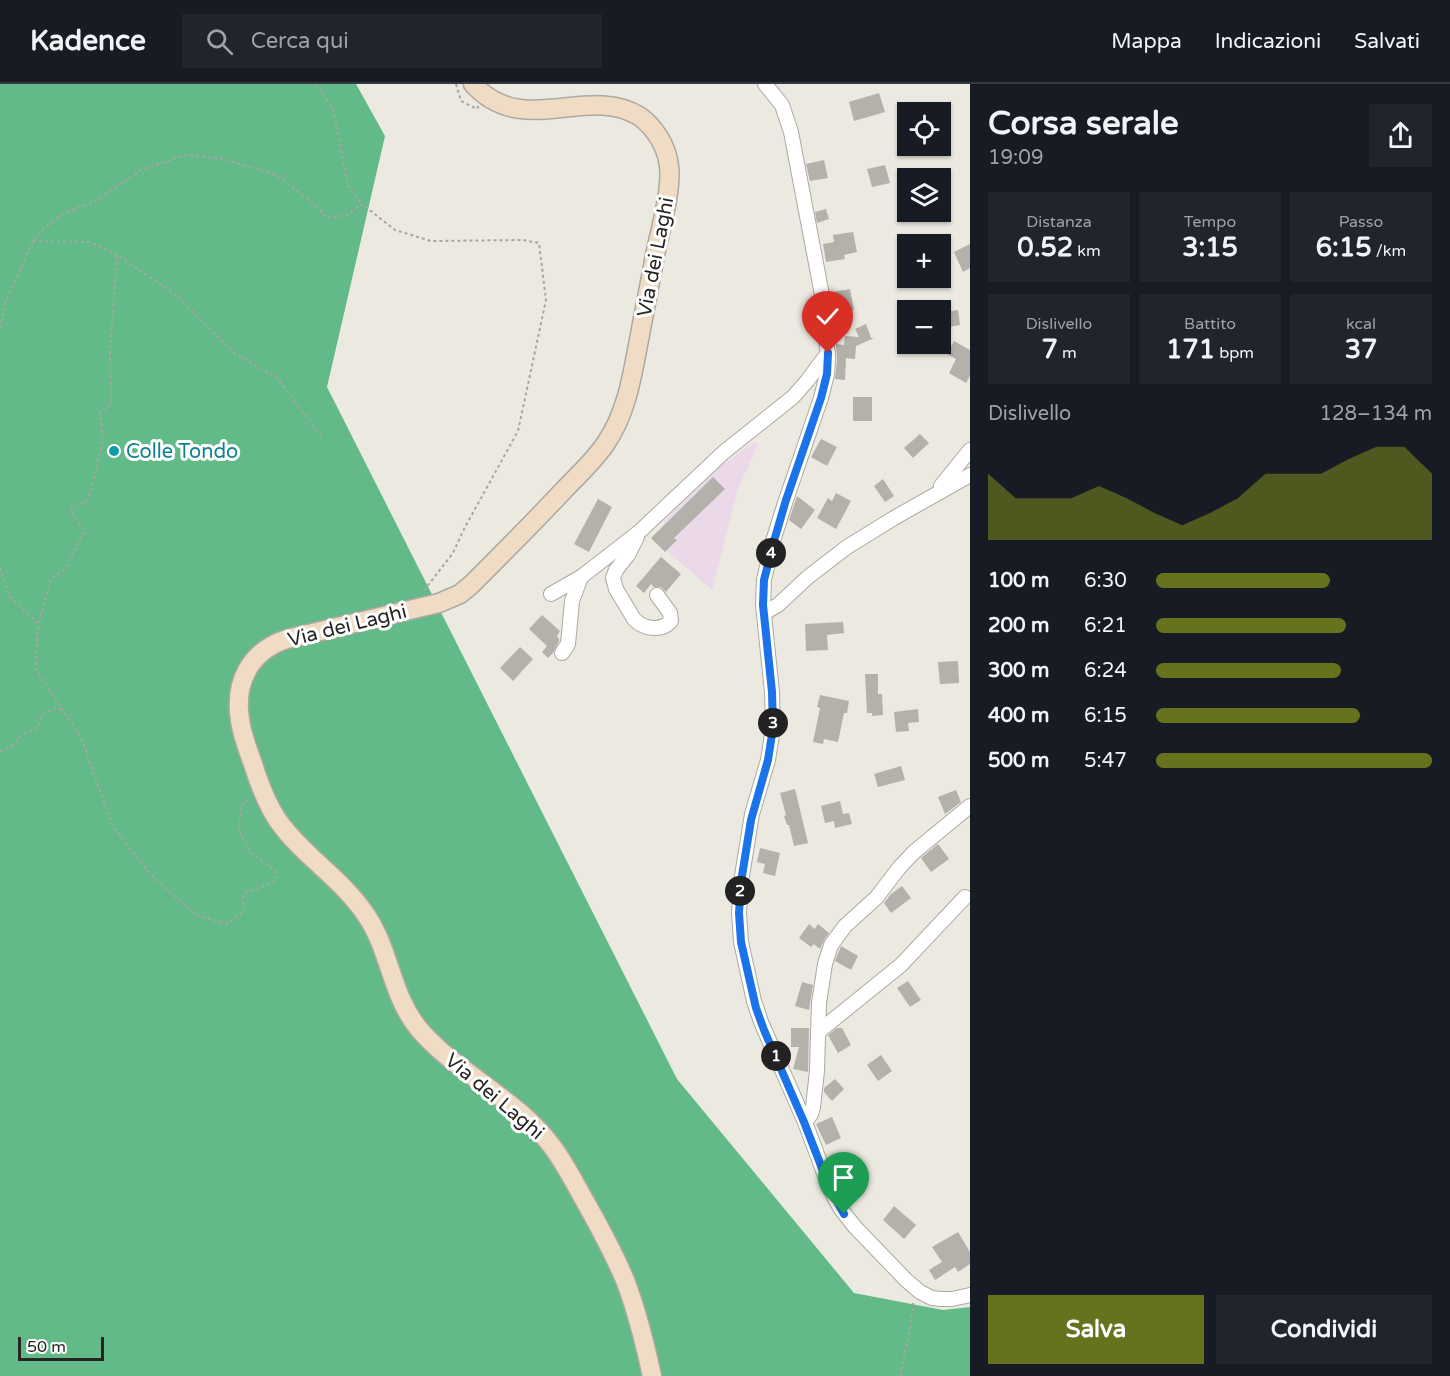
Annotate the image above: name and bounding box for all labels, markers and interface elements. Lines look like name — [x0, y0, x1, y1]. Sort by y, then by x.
search box — [182, 14, 602, 68]
text: Kadence — [30, 24, 146, 58]
icon: search — [203, 25, 236, 58]
text: Cerca qui — [251, 28, 349, 54]
text: Mappa — [1111, 29, 1182, 54]
text: Indicazioni — [1215, 29, 1321, 54]
text: Salvati — [1354, 29, 1420, 54]
map controls — [897, 102, 951, 354]
button: locate — [897, 102, 951, 156]
text: Corsa serale — [988, 104, 1179, 143]
button: share — [1369, 104, 1432, 167]
text: 19:09 — [988, 146, 1043, 170]
button: layers — [897, 168, 951, 222]
street label: Via dei Laghi — [633, 195, 679, 319]
text: Distanza — [1026, 212, 1092, 232]
text: Tempo — [1184, 212, 1236, 232]
text: Passo — [1339, 212, 1383, 232]
text: 0.52 — [1017, 232, 1073, 263]
text: 3:15 — [1182, 232, 1238, 263]
text: 6:15 — [1316, 232, 1372, 263]
button: + — [897, 234, 951, 288]
text: km — [1073, 241, 1101, 261]
text: /km — [1372, 241, 1406, 261]
pin — [802, 291, 853, 353]
icon: check — [811, 300, 844, 333]
button: − — [897, 300, 951, 354]
text: Dislivello — [1026, 314, 1092, 334]
text: Battito — [1184, 314, 1236, 334]
text: kcal — [1346, 314, 1376, 334]
text: 7 — [1041, 334, 1058, 365]
text: 171 — [1166, 334, 1215, 365]
text: 37 — [1345, 334, 1377, 365]
text: m — [1058, 343, 1077, 363]
text: bpm — [1215, 343, 1254, 363]
text: Dislivello — [988, 402, 1071, 426]
text: 128–134 m — [1319, 402, 1432, 426]
place label: Colle Tondo — [126, 440, 238, 464]
marker: Colle Tondo — [107, 444, 121, 458]
pin: 4 — [756, 538, 786, 568]
text: 4 — [766, 543, 776, 563]
text: 100 m — [988, 569, 1049, 593]
text: 6:30 — [1084, 569, 1127, 593]
street label: Via dei Laghi — [285, 600, 409, 652]
text: 200 m — [988, 614, 1049, 638]
text: 6:21 — [1084, 614, 1127, 638]
text: 300 m — [988, 659, 1049, 683]
text: 6:24 — [1084, 659, 1127, 683]
text: 400 m — [988, 704, 1049, 728]
text: 6:15 — [1084, 704, 1127, 728]
pin: 3 — [758, 708, 788, 738]
text: 3 — [768, 713, 778, 733]
text: 500 m — [988, 749, 1049, 773]
text: 5:47 — [1084, 749, 1127, 773]
pin: 2 — [725, 876, 755, 906]
text: 2 — [735, 881, 745, 901]
pin: 1 — [761, 1041, 791, 1071]
text: 1 — [771, 1046, 781, 1066]
street label: Via dei Laghi — [440, 1048, 549, 1145]
pin — [818, 1152, 869, 1214]
icon: arrive — [827, 1161, 860, 1194]
button: Salva — [988, 1295, 1204, 1364]
button: Condividi — [1216, 1295, 1432, 1364]
scale bar — [18, 1334, 104, 1362]
text: 50 m — [27, 1337, 66, 1357]

